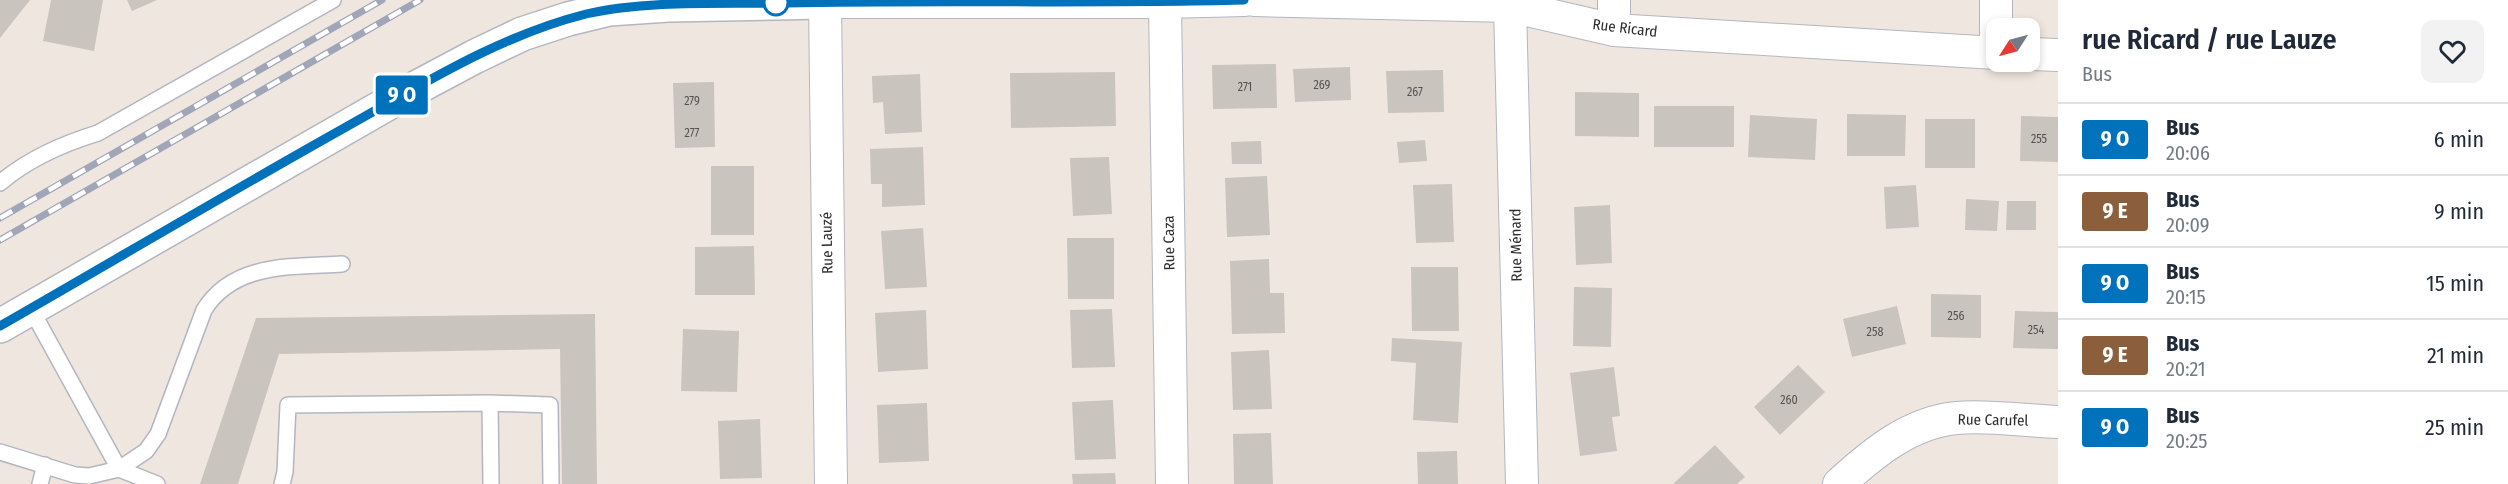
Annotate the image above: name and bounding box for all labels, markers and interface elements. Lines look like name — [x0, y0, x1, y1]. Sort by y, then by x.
unlabelled marker — [763, 0, 789, 16]
street label: Rue Ricard — [1591, 15, 1659, 41]
north arrow — [1986, 18, 2040, 72]
map controls — [1986, 18, 2040, 72]
button: heart — [2421, 20, 2484, 83]
text: rue Ricard / rue Lauze — [2082, 23, 2337, 56]
text: Bus — [2082, 62, 2112, 86]
line badge: 9 O — [368, 76, 436, 115]
house number: 269 — [1314, 78, 1331, 92]
house number: 271 — [1238, 80, 1252, 94]
text: 9 O — [388, 82, 416, 108]
house number: 267 — [1407, 85, 1423, 99]
house number: 279 — [684, 94, 700, 108]
text: Bus — [2166, 114, 2199, 141]
house number: 277 — [685, 126, 700, 140]
text: 9 O — [2101, 126, 2129, 152]
text: 6 min — [2434, 126, 2484, 153]
house number: 255 — [2031, 132, 2048, 146]
text: 20:06 — [2166, 141, 2210, 165]
text: Bus — [2166, 186, 2199, 213]
text: 9 E — [2102, 198, 2128, 224]
text: 9 min — [2434, 198, 2484, 225]
street label: Rue Ménard — [1506, 208, 1526, 282]
street label: Rue Lauzé — [817, 212, 837, 274]
text: 20:09 — [2166, 213, 2209, 237]
street label: Rue Caza — [1160, 215, 1178, 271]
text: Bus — [2166, 258, 2199, 285]
text: 9 O — [2101, 270, 2129, 296]
text: 15 min — [2426, 270, 2484, 297]
text: 20:15 — [2166, 285, 2206, 309]
house number: 256 — [1948, 309, 1964, 323]
house number: 254 — [2028, 323, 2044, 337]
house number: 258 — [1867, 325, 1883, 339]
text: Bus — [2166, 330, 2199, 357]
text: 9 E — [2102, 342, 2128, 368]
text: 21 min — [2427, 342, 2484, 369]
text: 20:21 — [2166, 357, 2206, 381]
house number: 260 — [1780, 393, 1798, 407]
text: Bus — [2166, 402, 2199, 429]
street label: Rue Carufel — [1958, 410, 2029, 430]
text: 9 O — [2101, 414, 2129, 440]
text: 25 min — [2425, 414, 2484, 441]
text: 20:25 — [2166, 429, 2207, 453]

